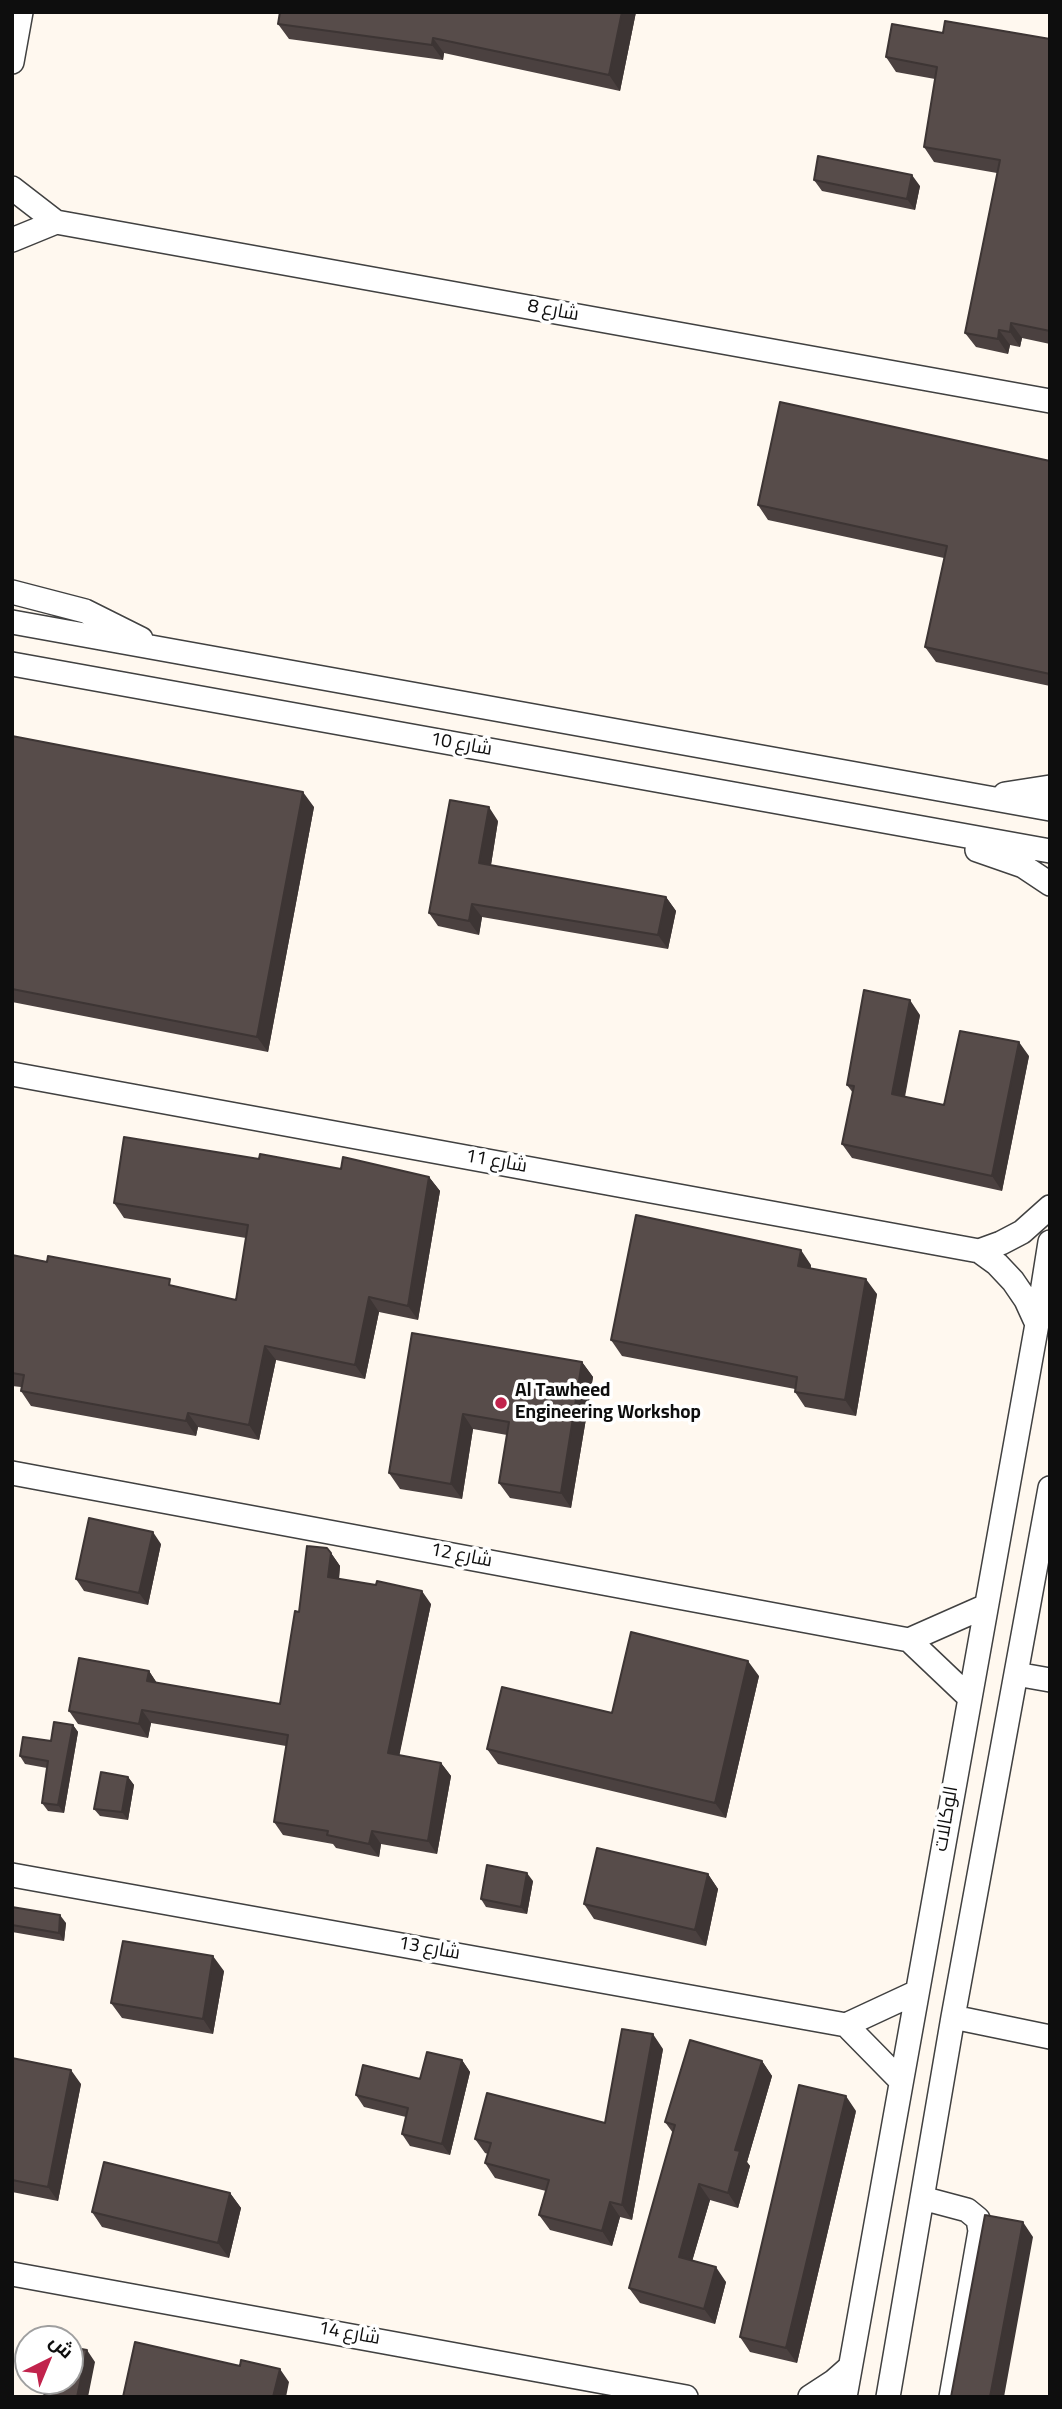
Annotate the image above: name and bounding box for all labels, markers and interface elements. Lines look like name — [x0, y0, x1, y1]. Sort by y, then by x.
street label: شارع 8 — [526, 296, 580, 328]
street label: شارع 10 — [428, 729, 494, 763]
street label: شارع 11 — [463, 1146, 529, 1180]
place label: Al Tawheed Engineering Workshop — [515, 1381, 701, 1425]
marker: Al Tawheed Engineering Workshop — [493, 1395, 509, 1411]
street label: شارع 12 — [428, 1540, 494, 1574]
street label: الوكالات — [931, 1785, 965, 1853]
street label: شارع 13 — [396, 1933, 462, 1967]
street label: شارع 14 — [316, 2318, 382, 2352]
north arrow — [14, 2325, 84, 2395]
text: ش — [41, 2325, 83, 2368]

